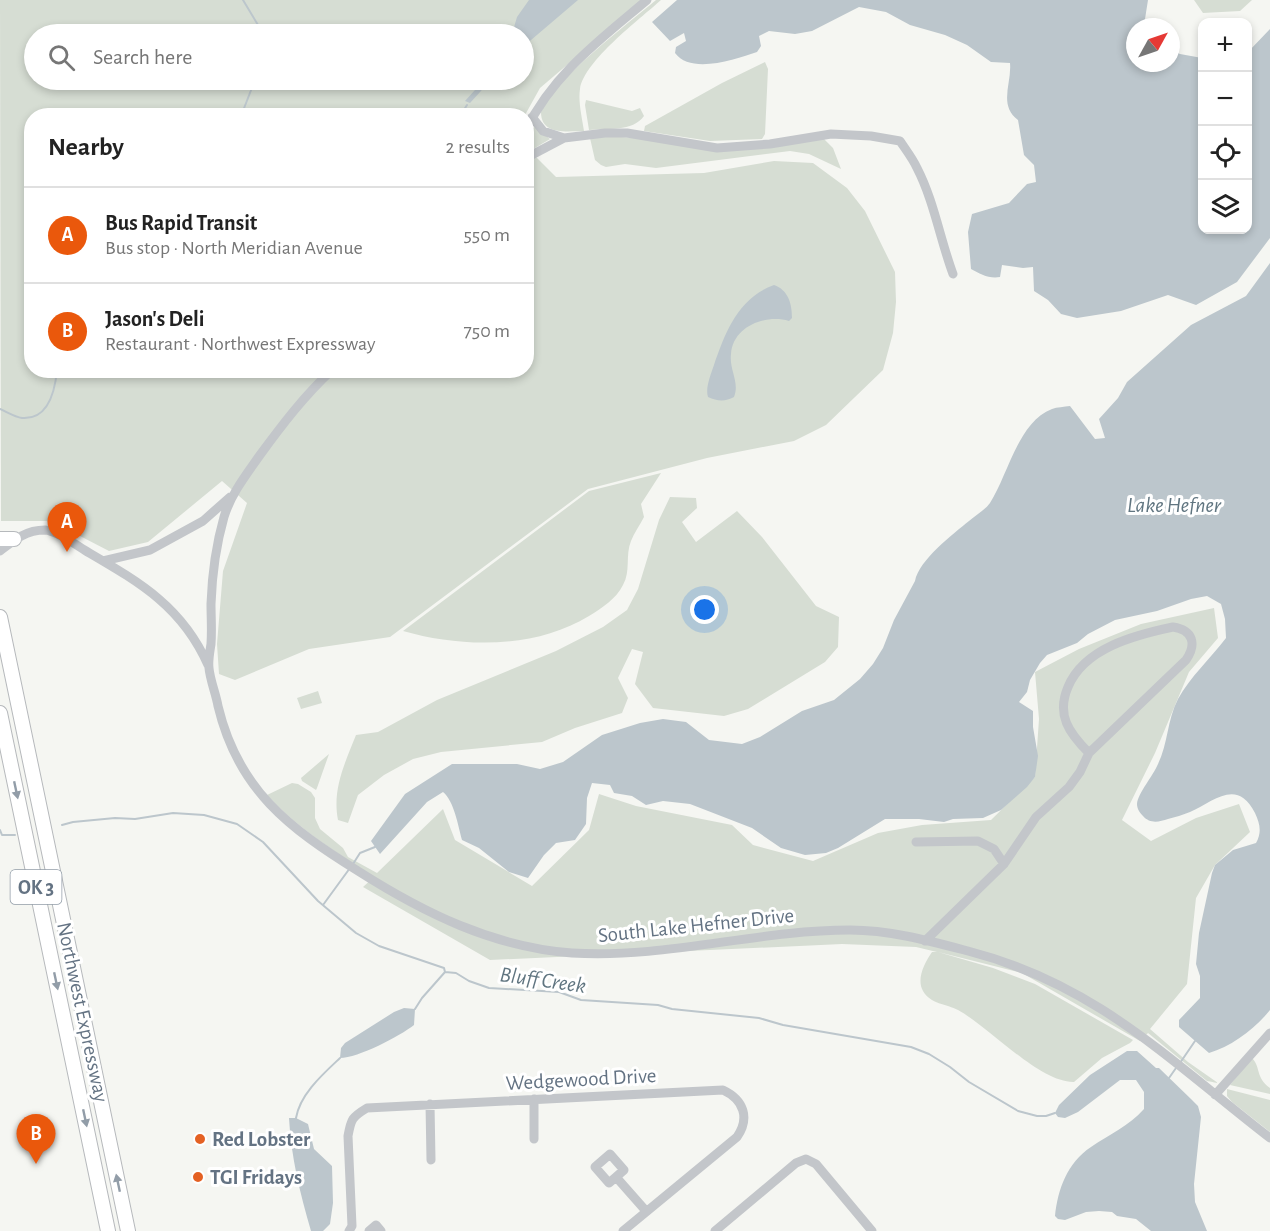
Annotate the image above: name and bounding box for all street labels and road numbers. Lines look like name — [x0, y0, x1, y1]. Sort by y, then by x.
road number: OK 3 — [10, 870, 62, 904]
street label: South Lake Hefner Drive — [597, 905, 795, 946]
street label: Northwest Expressway — [53, 920, 112, 1104]
street label: Wedgewood Drive — [505, 1065, 657, 1094]

